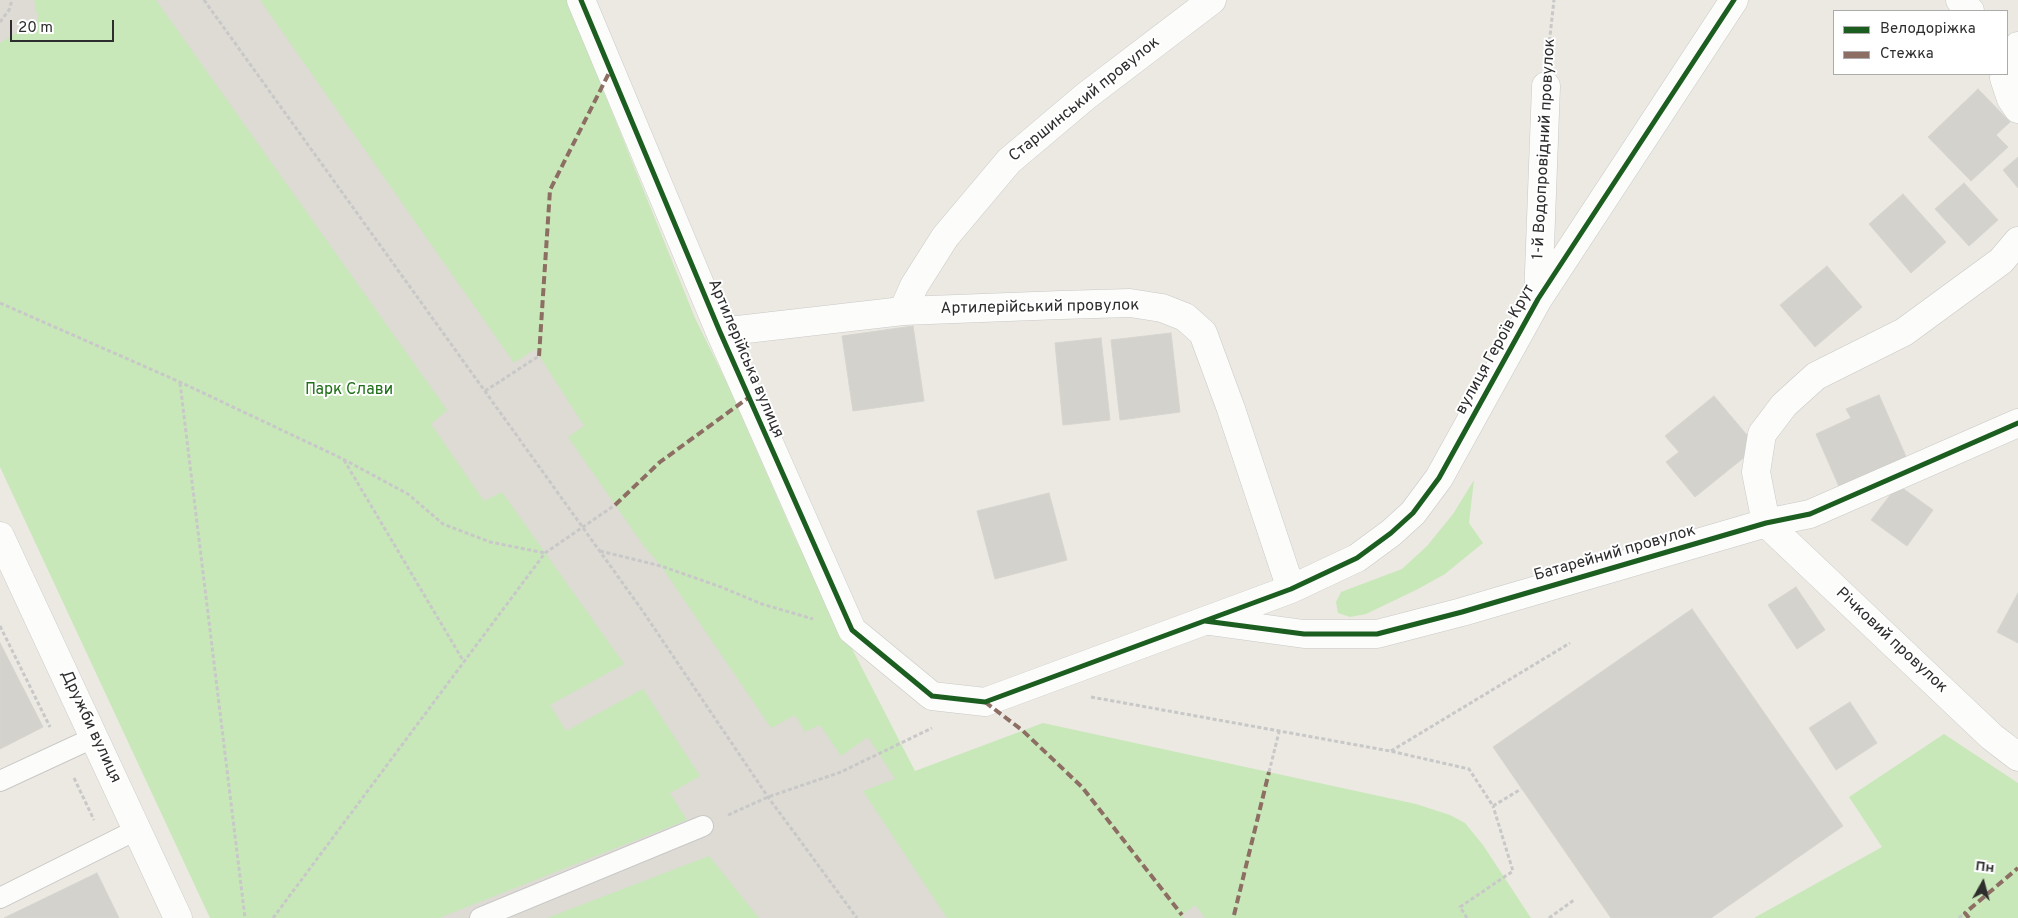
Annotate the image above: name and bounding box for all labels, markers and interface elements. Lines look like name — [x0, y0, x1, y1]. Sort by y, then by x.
scale bar — [12, 10, 116, 42]
legend — [1833, 10, 2008, 75]
text: 20 m — [18, 19, 53, 38]
text: Велодоріжка — [1880, 20, 1976, 39]
street label: Старшинський провулок — [1006, 33, 1164, 167]
street label: 1-й Водопровідний провулок — [1530, 38, 1560, 260]
text: Стежка — [1880, 45, 1934, 64]
street label: Артилерійська вулиця — [703, 277, 787, 441]
street label: вулиця Героїв Крут — [1452, 282, 1540, 418]
street label: Артилерійський провулок — [940, 297, 1140, 319]
park label: Парк Слави — [305, 381, 393, 401]
street label: Батарейний провулок — [1532, 522, 1698, 586]
street label: Річковий провулок — [1831, 584, 1951, 698]
street label: Дружби вулиця — [55, 668, 125, 786]
north arrow — [1958, 858, 2008, 908]
text: Пн — [1974, 858, 1995, 877]

